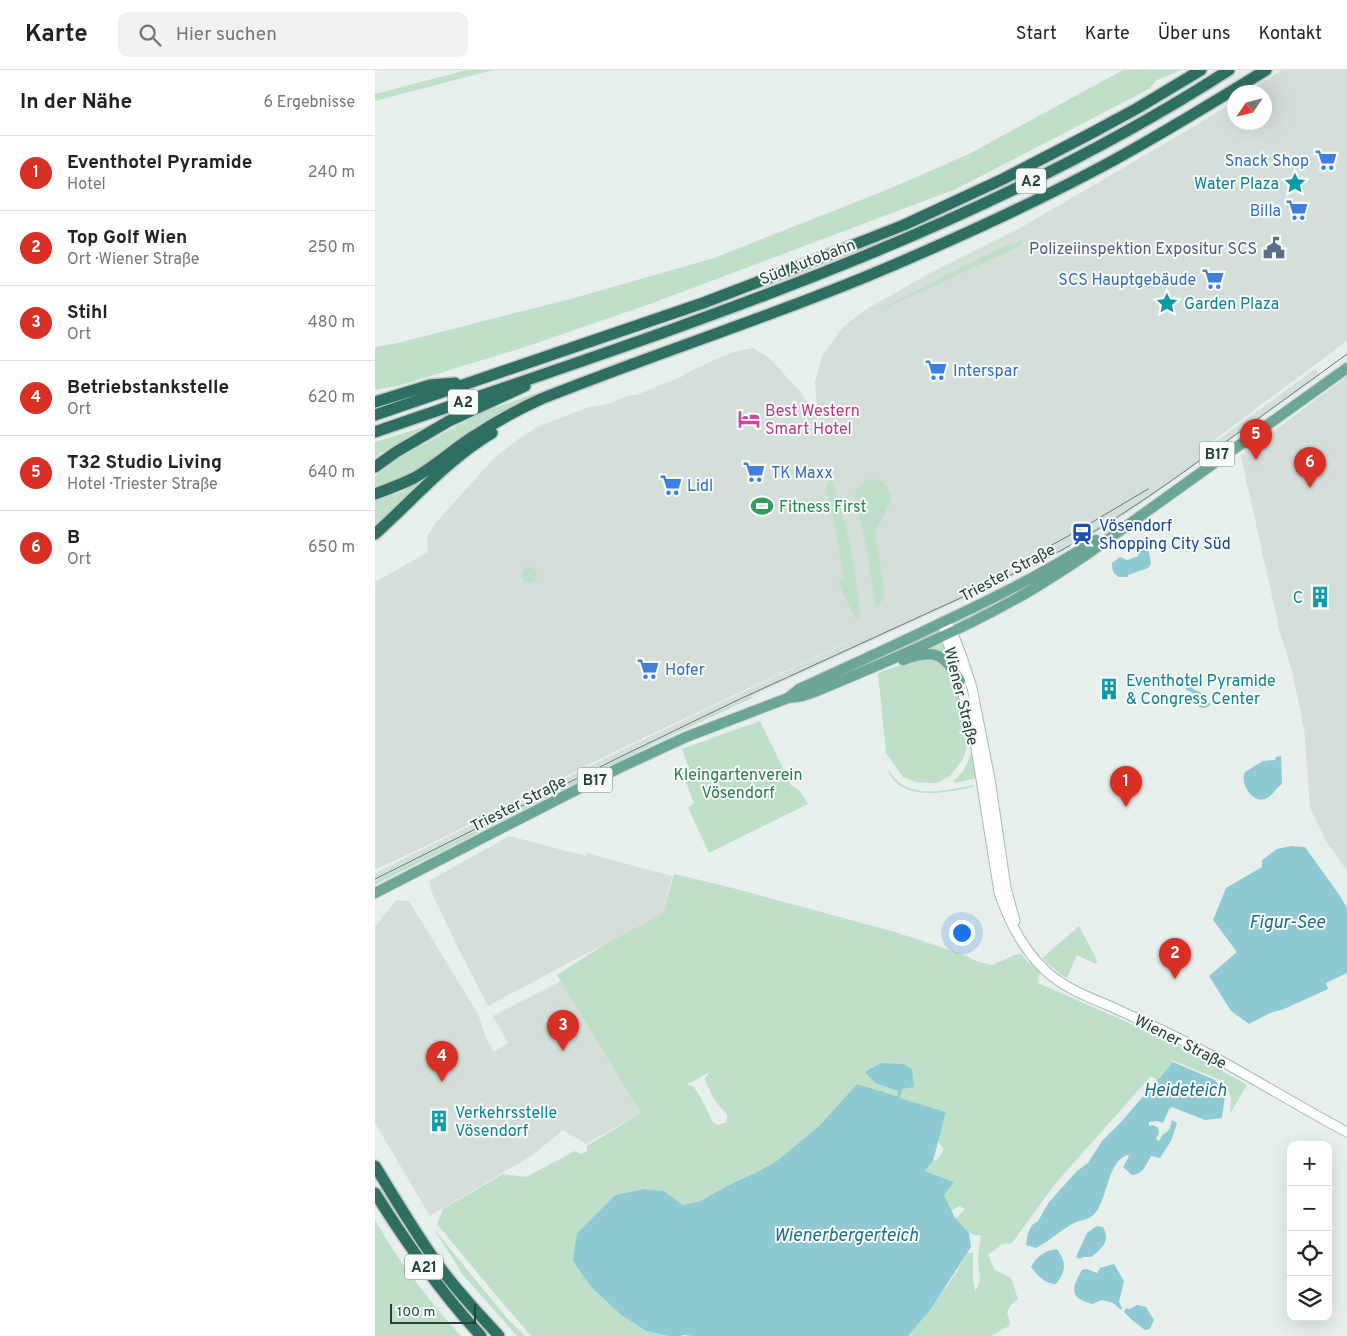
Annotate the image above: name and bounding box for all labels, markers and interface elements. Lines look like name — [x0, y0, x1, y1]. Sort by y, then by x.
search box — [118, 12, 468, 57]
text: Karte — [25, 20, 88, 50]
icon: search — [136, 21, 164, 49]
text: Hier suchen — [176, 23, 277, 47]
text: Start — [1016, 23, 1057, 46]
text: Karte — [1085, 23, 1130, 46]
text: Über uns — [1158, 23, 1230, 46]
text: Kontakt — [1258, 23, 1322, 46]
north arrow — [1227, 85, 1272, 130]
text: In der Nähe — [20, 89, 132, 116]
text: 6 Ergebnisse — [263, 93, 355, 113]
supermarket icon: Snack Shop — [1313, 147, 1339, 173]
text: Eventhotel Pyramide — [67, 151, 252, 175]
place label: Snack Shop — [1225, 152, 1309, 172]
text: 1 — [33, 163, 39, 183]
text: 240 m — [308, 163, 355, 183]
road number: A2 — [1016, 168, 1046, 194]
place icon: Water Plaza — [1282, 170, 1308, 196]
text: Hotel — [67, 175, 106, 195]
place label: Water Plaza — [1194, 175, 1279, 195]
supermarket icon: Billa — [1284, 197, 1310, 223]
place label: Billa — [1250, 202, 1281, 222]
text: Top Golf Wien — [67, 226, 187, 250]
street label: Süd Autobahn — [757, 235, 859, 290]
public building icon: Polizeiinspektion Expositur SCS — [1261, 235, 1287, 261]
text: 2 — [31, 238, 41, 258]
text: 250 m — [308, 238, 355, 258]
place label: Polizeiinspektion Expositur SCS — [1029, 240, 1257, 260]
text: Ort · Wiener Straße — [67, 250, 199, 270]
supermarket icon: SCS Hauptgebäude — [1200, 266, 1226, 292]
place label: SCS Hauptgebäude — [1058, 271, 1196, 291]
place icon: Garden Plaza — [1154, 290, 1180, 316]
place label: Garden Plaza — [1184, 295, 1279, 315]
text: Stihl — [67, 301, 108, 325]
text: 3 — [31, 313, 41, 333]
text: 480 m — [308, 313, 355, 333]
text: Ort — [67, 325, 91, 345]
supermarket icon: Interspar — [923, 357, 949, 383]
place label: Interspar — [953, 362, 1019, 382]
text: Betriebstankstelle — [67, 376, 229, 400]
text: 4 — [31, 388, 41, 408]
text: 620 m — [308, 388, 355, 408]
road number: A2 — [448, 390, 478, 414]
text: Ort — [67, 400, 91, 420]
place label: Best Western Smart Hotel — [765, 402, 860, 440]
hotel icon: Best Western Smart Hotel — [736, 406, 762, 432]
pin: 5 — [1240, 419, 1272, 460]
road number: B17 — [1199, 442, 1235, 466]
pin: 6 — [1294, 447, 1326, 488]
text: T32 Studio Living — [67, 451, 222, 475]
supermarket icon: TK Maxx — [741, 459, 767, 485]
text: 5 — [31, 463, 41, 483]
text: 640 m — [308, 463, 355, 483]
place label: TK Maxx — [771, 464, 833, 484]
supermarket icon: Lidl — [658, 472, 684, 498]
text: Hotel · Triester Straße — [67, 475, 218, 495]
place label: Lidl — [687, 477, 713, 497]
sports icon: Fitness First — [749, 493, 775, 519]
place label: Fitness First — [779, 498, 866, 518]
place label: Vösendorf Shopping City Süd — [1099, 517, 1231, 555]
station icon: Vösendorf Shopping City Süd — [1069, 521, 1095, 547]
text: B — [67, 526, 80, 550]
text: 6 — [31, 538, 41, 558]
text: 650 m — [308, 538, 355, 558]
street label: Triester Straße — [957, 540, 1059, 607]
text: Ort — [67, 550, 91, 570]
building icon: C — [1307, 584, 1333, 610]
place label: C — [1293, 589, 1303, 609]
street label: Wiener Straße — [938, 645, 982, 748]
supermarket icon: Hofer — [635, 656, 661, 682]
place label: Hofer — [665, 661, 705, 681]
place label: Eventhotel Pyramide & Congress Center — [1126, 672, 1276, 710]
building icon: Eventhotel Pyramide & Congress Center — [1096, 676, 1122, 702]
park label: Kleingartenverein Vösendorf — [674, 766, 802, 804]
pin: 1 — [1110, 766, 1142, 807]
road number: B17 — [577, 768, 613, 792]
street label: Triester Straße — [468, 772, 570, 838]
water label: Figur-See — [1249, 912, 1326, 935]
your location — [949, 920, 975, 946]
pin: 2 — [1159, 938, 1191, 979]
pin: 3 — [547, 1010, 579, 1051]
street label: Wiener Straße — [1131, 1011, 1230, 1075]
pin: 4 — [426, 1041, 458, 1082]
water label: Heideteich — [1144, 1080, 1227, 1103]
place label: Verkehrsstelle Vösendorf — [455, 1104, 557, 1142]
building icon: Verkehrsstelle Vösendorf — [426, 1108, 452, 1134]
map controls — [1287, 1141, 1332, 1321]
button: + — [1287, 1141, 1332, 1186]
button: − — [1287, 1186, 1332, 1231]
water label: Wienerbergerteich — [774, 1225, 918, 1248]
button: locate — [1287, 1231, 1332, 1276]
road number: A21 — [405, 1254, 443, 1280]
button: layers — [1287, 1276, 1332, 1321]
scale bar — [390, 1301, 476, 1324]
text: 100 m — [397, 1304, 435, 1321]

